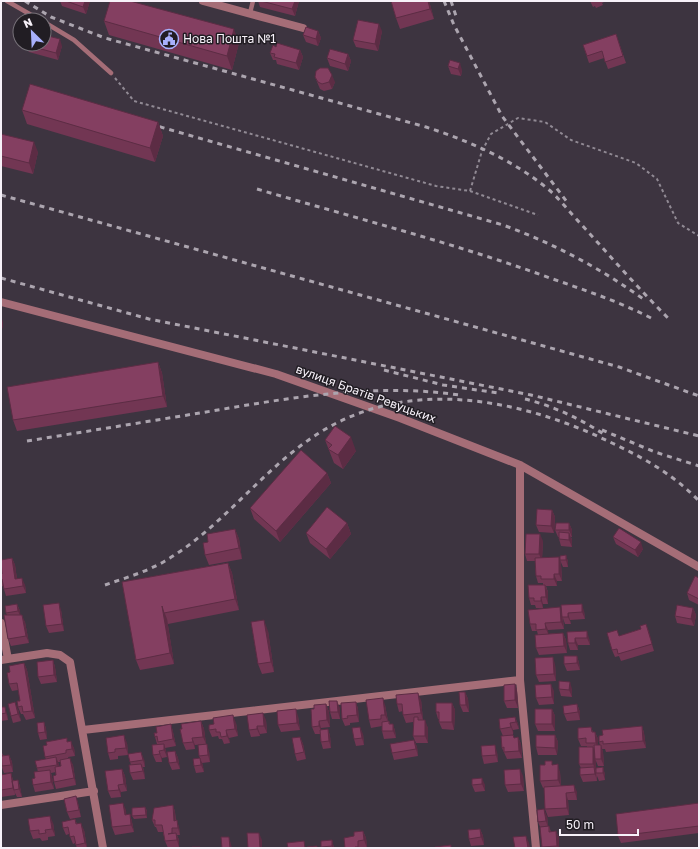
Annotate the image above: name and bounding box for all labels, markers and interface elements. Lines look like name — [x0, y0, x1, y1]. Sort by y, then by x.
north arrow — [12, 12, 52, 52]
text: N — [21, 15, 34, 30]
public building icon: Нова Пошта №1 — [158, 28, 180, 50]
place label: Нова Пошта №1 — [183, 31, 276, 46]
street label: вулиця Братів Ревуцьких — [294, 361, 439, 426]
scale bar — [560, 811, 638, 837]
text: 50 m — [566, 817, 594, 832]

